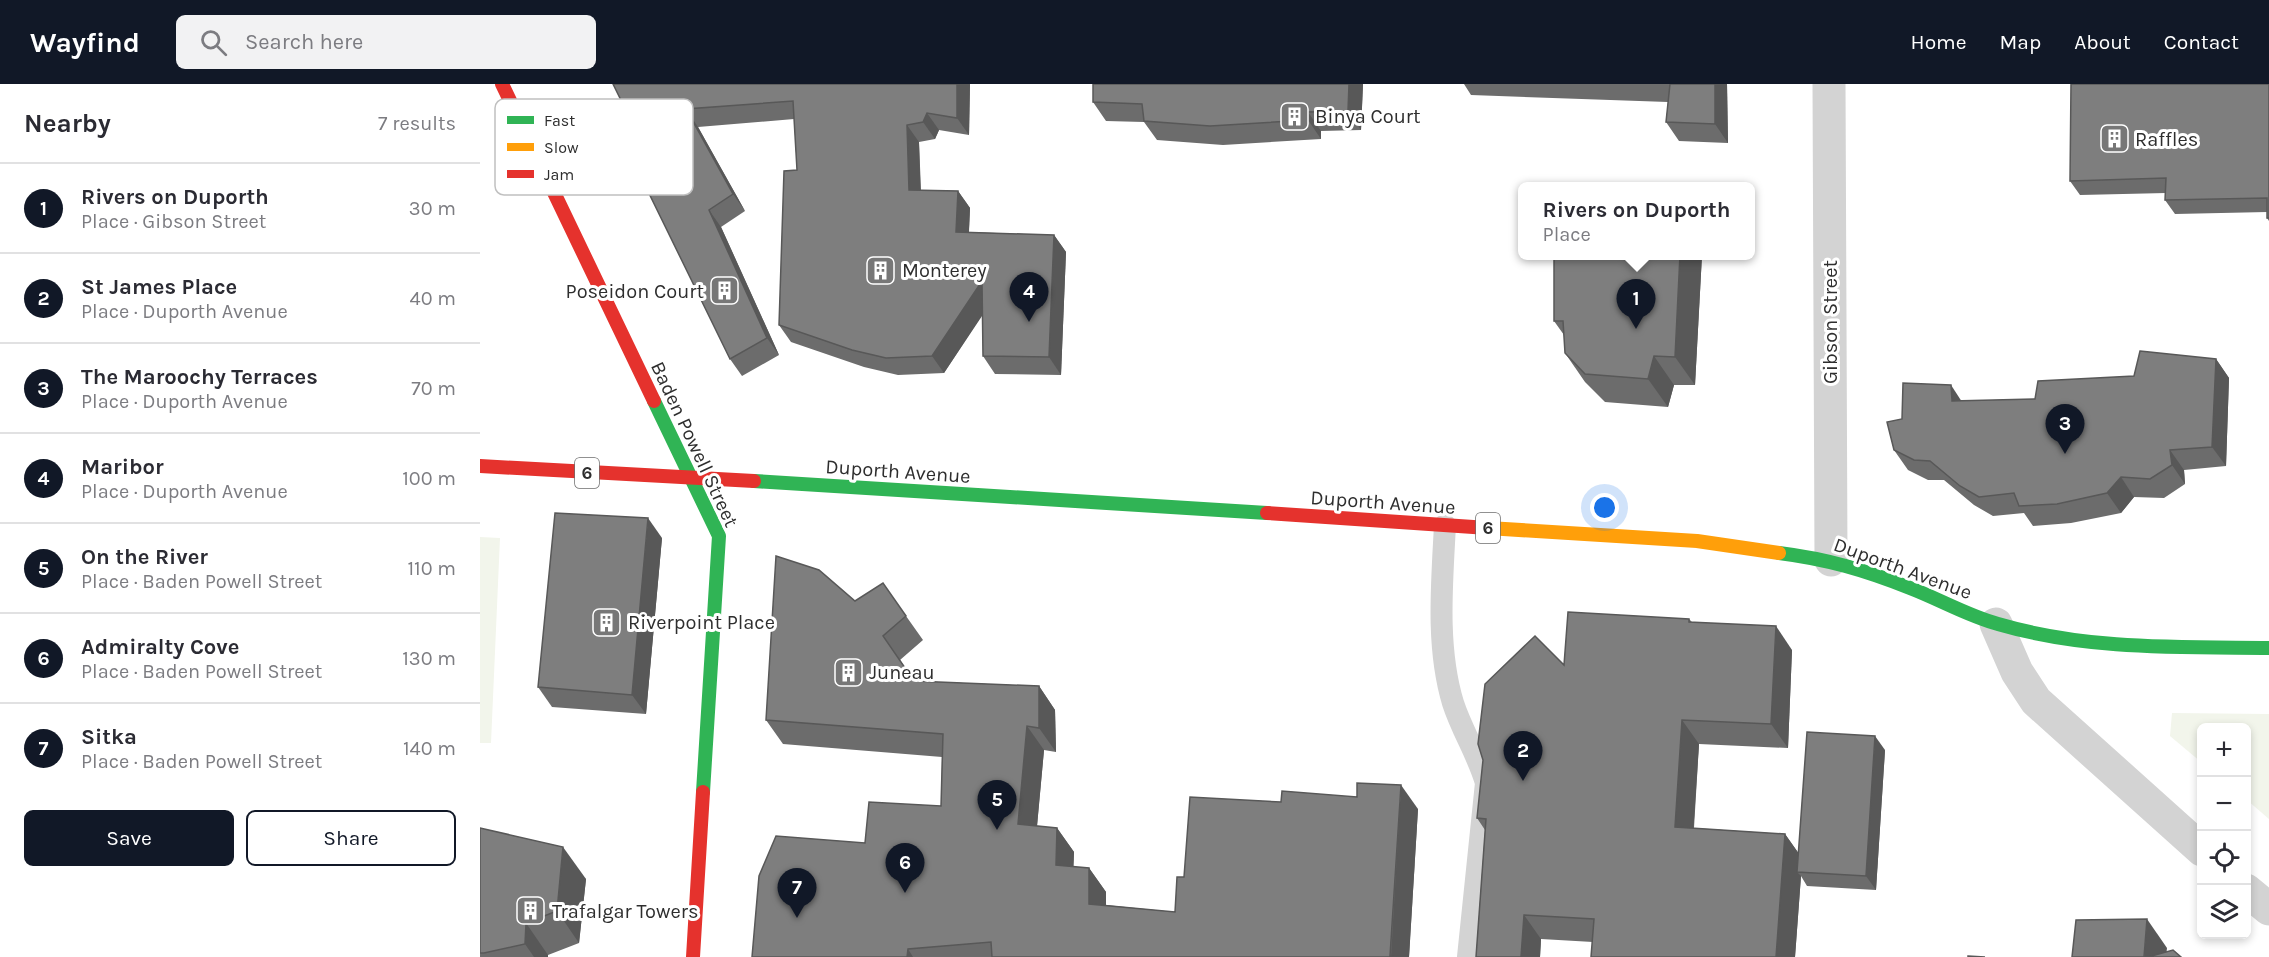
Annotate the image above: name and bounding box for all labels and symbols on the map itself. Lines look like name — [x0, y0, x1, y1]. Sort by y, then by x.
legend — [495, 99, 693, 195]
building icon: Binya Court — [1278, 100, 1310, 132]
place label: Binya Court — [1315, 105, 1421, 128]
text: Fast — [544, 111, 575, 130]
building icon: Raffles — [2098, 123, 2130, 155]
place label: Raffles — [2135, 128, 2198, 151]
text: Slow — [544, 138, 579, 157]
text: Jam — [544, 165, 574, 184]
building icon: Monterey — [865, 254, 897, 286]
place label: Monterey — [902, 259, 987, 282]
street label: Gibson Street — [1819, 260, 1842, 384]
pin: 4 — [1010, 272, 1048, 322]
building icon: Poseidon Court — [709, 275, 741, 307]
place label: Poseidon Court — [566, 280, 704, 303]
pin: 1 — [1616, 280, 1656, 329]
street label: Baden Powell Street — [646, 358, 743, 531]
pin: 3 — [2046, 404, 2084, 454]
street label: Duporth Avenue — [825, 455, 971, 488]
road number: 6 — [575, 458, 599, 488]
street label: Duporth Avenue — [1310, 486, 1456, 519]
your location — [1590, 493, 1619, 522]
road number: 6 — [1476, 513, 1500, 543]
street label: Duporth Avenue — [1831, 533, 1975, 604]
building icon: Riverpoint Place — [591, 606, 623, 638]
place label: Riverpoint Place — [628, 611, 775, 634]
building icon: Juneau — [832, 656, 864, 688]
place label: Juneau — [869, 661, 935, 684]
pin: 2 — [1504, 732, 1542, 781]
pin: 5 — [978, 780, 1016, 830]
pin: 6 — [886, 844, 924, 893]
pin: 7 — [778, 868, 816, 918]
building icon: Trafalgar Towers — [515, 895, 547, 927]
place label: Trafalgar Towers — [552, 900, 698, 923]

